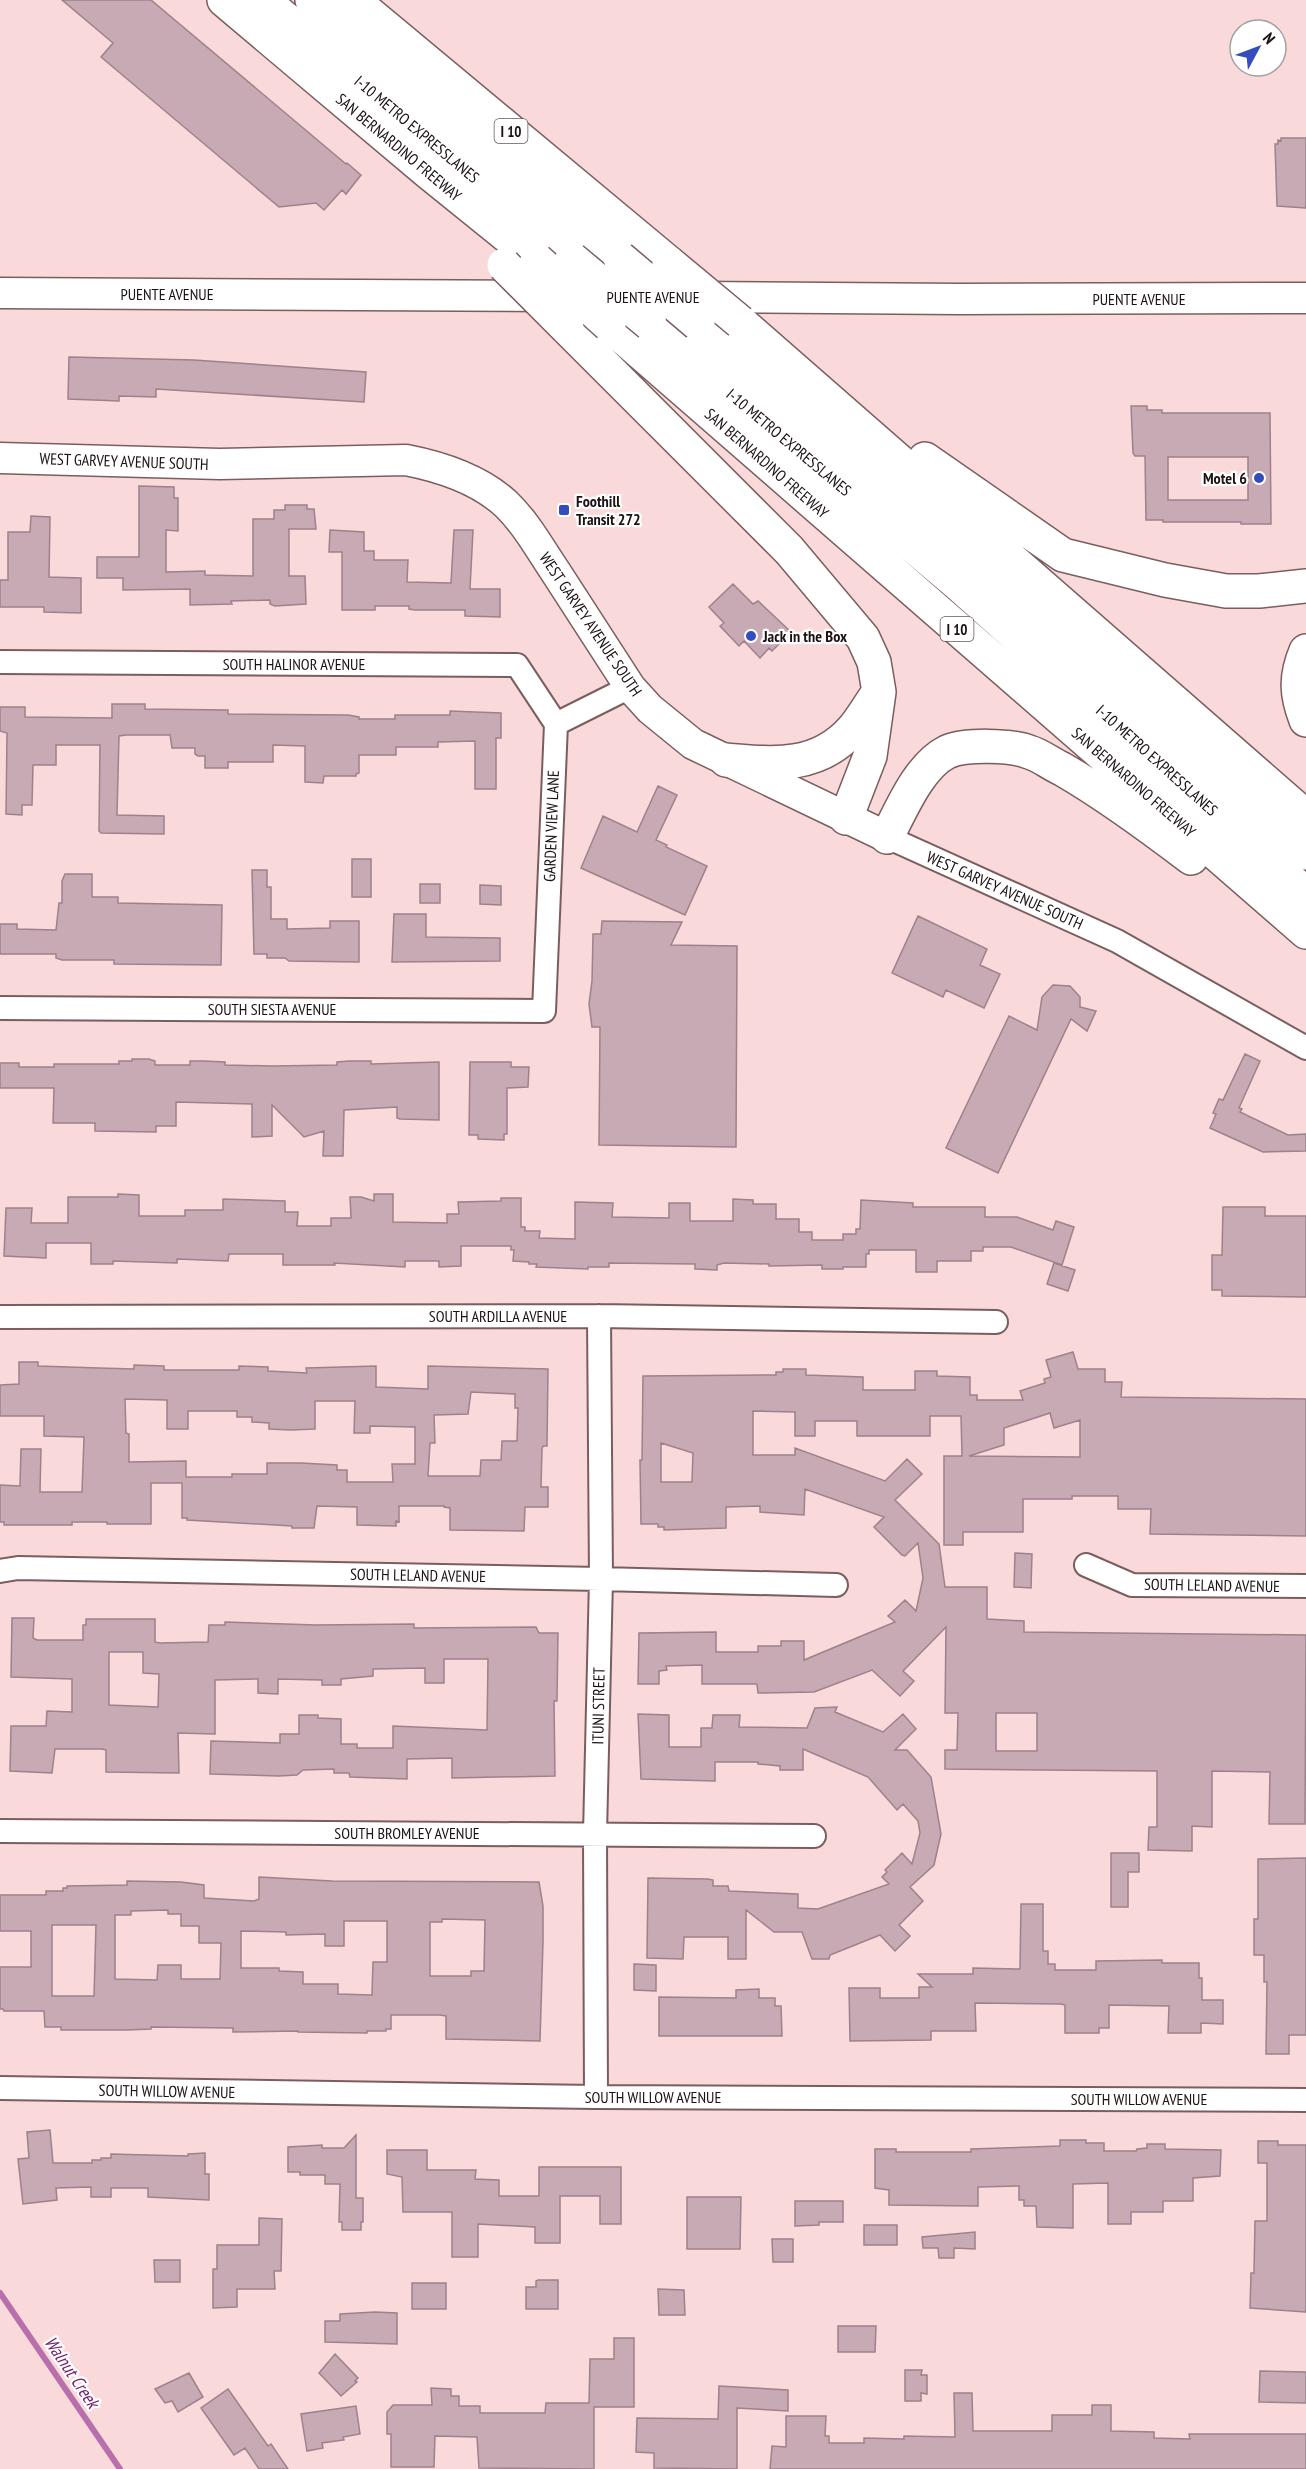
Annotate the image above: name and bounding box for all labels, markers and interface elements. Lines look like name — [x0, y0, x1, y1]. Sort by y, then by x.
north arrow — [1228, 18, 1288, 78]
text: N — [1259, 28, 1280, 48]
street label: I-10 METRO EXPRESSLANES — [351, 71, 484, 187]
street label: SAN BERNARDINO FREEWAY — [332, 89, 466, 206]
road number: I 10 — [494, 119, 528, 143]
street label: PUENTE AVENUE — [120, 284, 214, 304]
street label: PUENTE AVENUE — [606, 287, 700, 307]
street label: PUENTE AVENUE — [1092, 289, 1186, 309]
street label: I-10 METRO EXPRESSLANES — [723, 384, 856, 500]
street label: SAN BERNARDINO FREEWAY — [701, 404, 834, 523]
street label: WEST GARVEY AVENUE SOUTH — [39, 448, 209, 474]
place label: Motel 6 — [1203, 468, 1247, 488]
marker: Motel 6 — [1252, 471, 1266, 485]
place label: Foothill Transit 272 — [576, 491, 641, 529]
marker: Foothill Transit 272 — [557, 503, 571, 517]
street label: WEST GARVEY AVENUE SOUTH — [535, 548, 647, 700]
road number: I 10 — [940, 617, 974, 641]
place label: Jack in the Box — [762, 626, 847, 646]
marker: Jack in the Box — [744, 629, 758, 643]
street label: SOUTH HALINOR AVENUE — [223, 654, 365, 674]
street label: I-10 METRO EXPRESSLANES — [1092, 700, 1222, 820]
street label: SAN BERNARDINO FREEWAY — [1068, 723, 1201, 842]
street label: GARDEN VIEW LANE — [539, 770, 563, 882]
street label: WEST GARVEY AVENUE SOUTH — [924, 846, 1086, 934]
street label: SOUTH SIESTA AVENUE — [208, 999, 336, 1019]
street label: SOUTH ARDILLA AVENUE — [429, 1306, 567, 1326]
street label: SOUTH LELAND AVENUE — [350, 1564, 486, 1586]
street label: SOUTH LELAND AVENUE — [1144, 1574, 1280, 1596]
street label: ITUNI STREET — [587, 1667, 609, 1745]
street label: SOUTH BROMLEY AVENUE — [334, 1823, 480, 1843]
street label: SOUTH WILLOW AVENUE — [99, 2080, 236, 2102]
street label: SOUTH WILLOW AVENUE — [585, 2087, 721, 2107]
street label: SOUTH WILLOW AVENUE — [1071, 2089, 1207, 2109]
water label: Walnut Creek — [40, 2332, 106, 2414]

